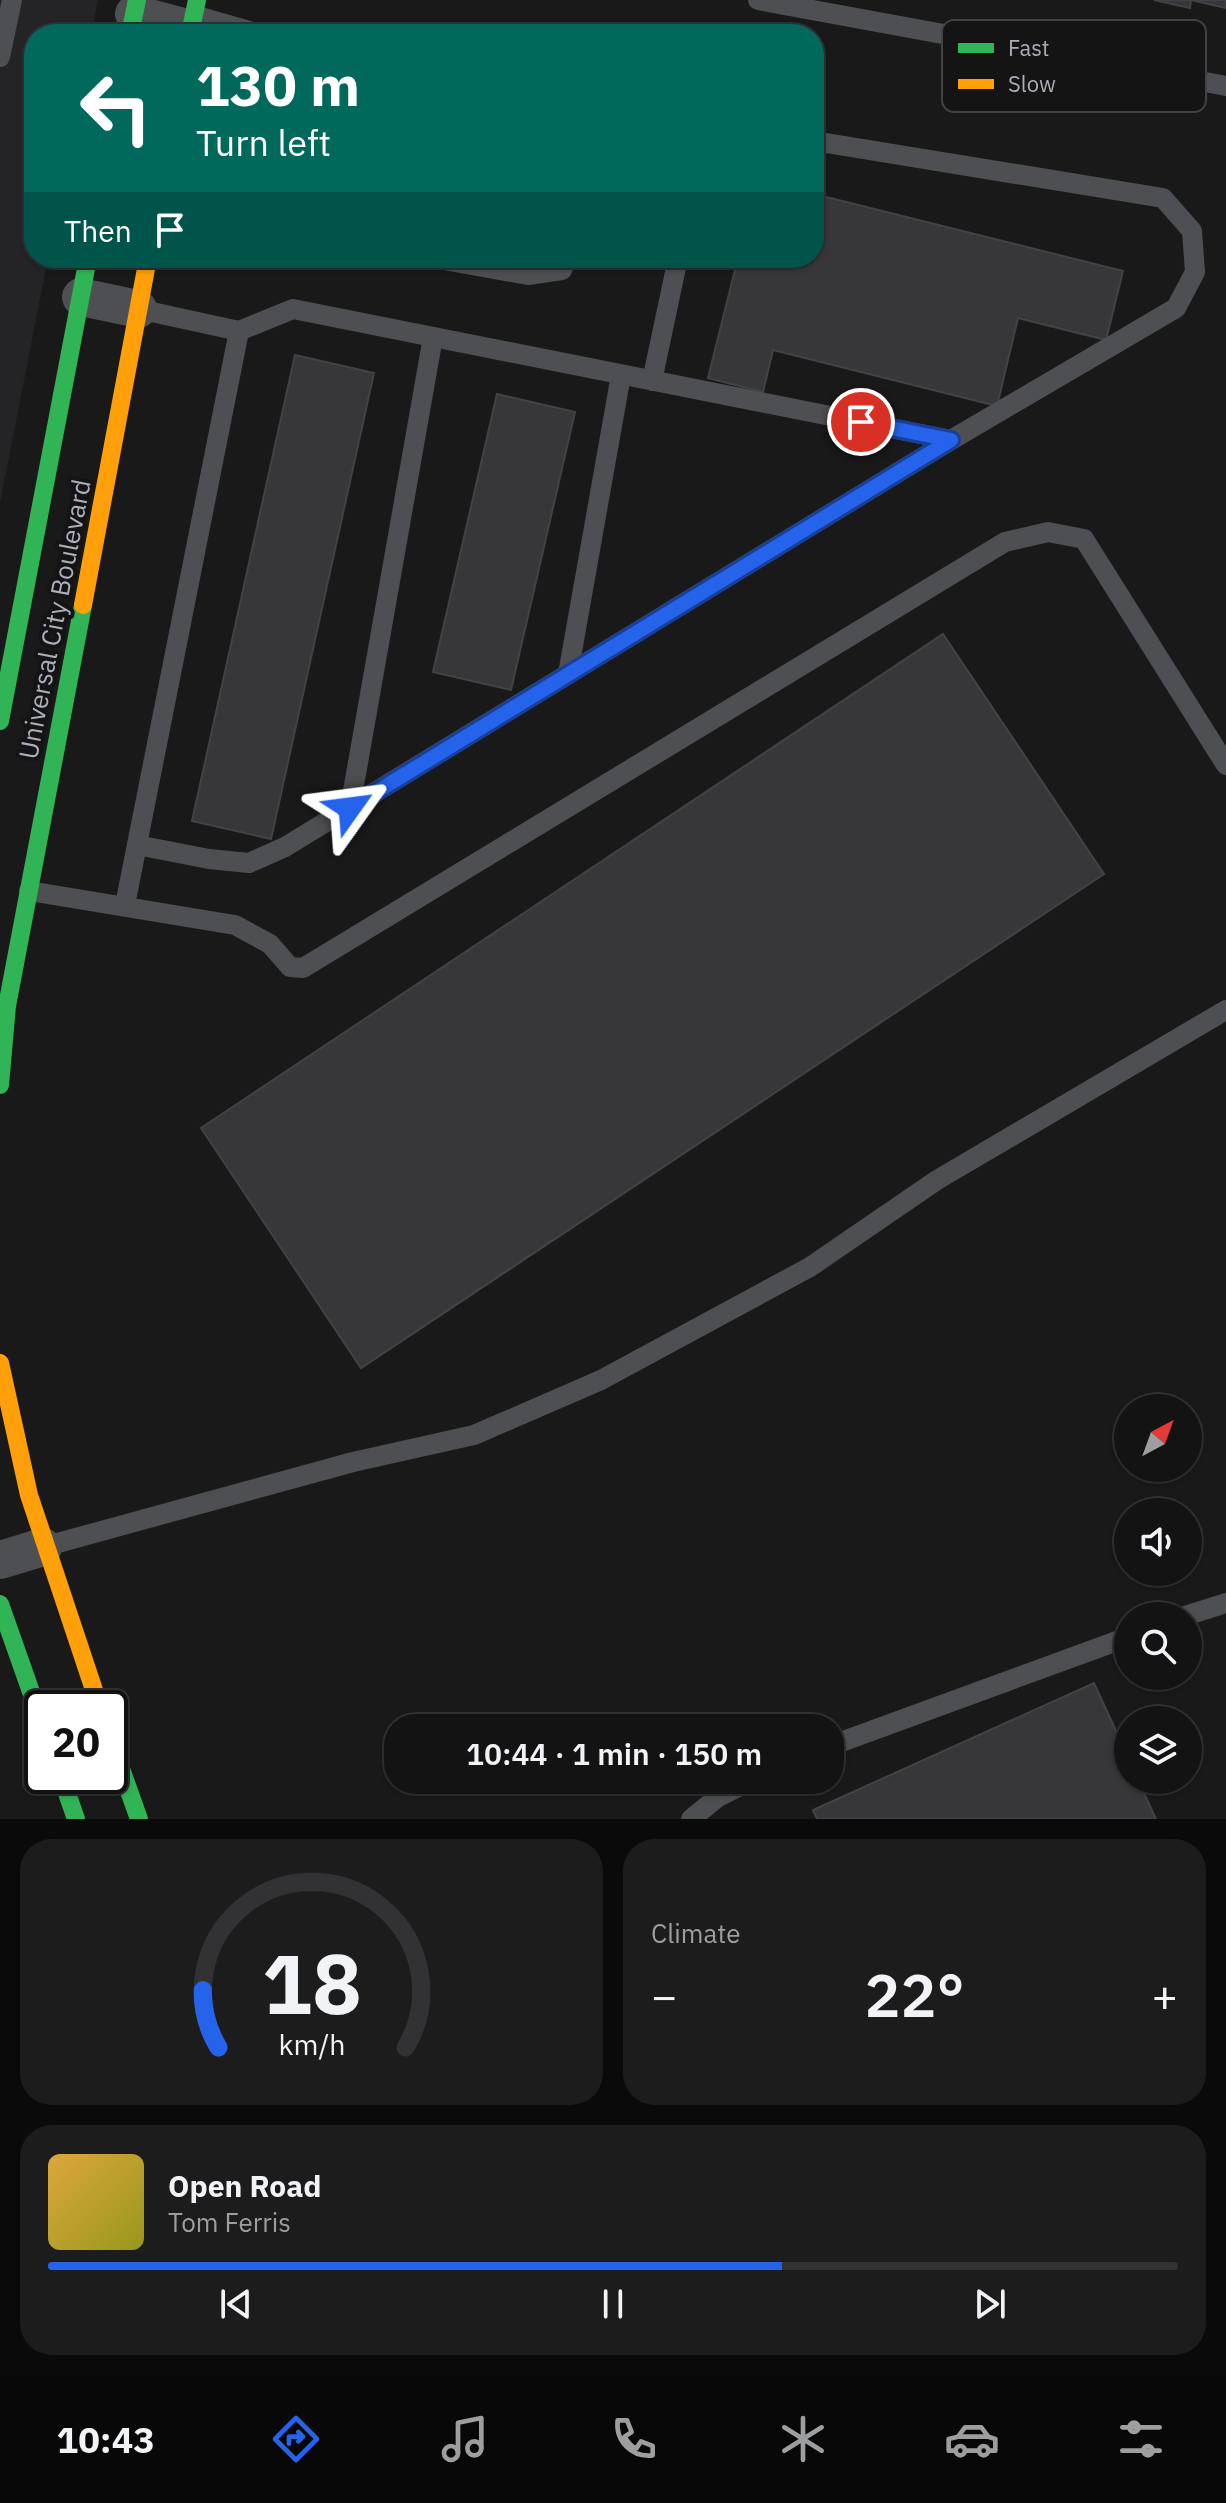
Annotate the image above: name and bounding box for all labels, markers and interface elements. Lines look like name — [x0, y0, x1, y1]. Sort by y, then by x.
legend — [942, 20, 1206, 112]
text: Fast — [1008, 33, 1049, 62]
text: 130 m — [196, 49, 360, 121]
icon: left — [64, 56, 168, 160]
text: Slow — [1008, 69, 1056, 98]
text: Turn left — [196, 119, 331, 166]
icon: arrive — [148, 208, 192, 252]
text: Then — [64, 211, 132, 250]
pin — [827, 388, 895, 456]
icon: arrive — [839, 400, 883, 444]
street label: Universal City Boulevard — [10, 476, 98, 762]
position arrow — [308, 766, 392, 850]
north arrow — [1114, 1394, 1202, 1482]
map controls — [1114, 1394, 1202, 1794]
button: sound — [1114, 1498, 1202, 1586]
button: search — [1114, 1602, 1202, 1690]
speed limit sign: 20 — [24, 1690, 128, 1794]
button: layers — [1114, 1706, 1202, 1794]
text: 10:44 · 1 min · 150 m — [466, 1734, 762, 1773]
text: Climate — [651, 1916, 741, 1950]
text: 18 — [262, 1929, 361, 2037]
text: 22° — [864, 1955, 965, 2034]
text: − — [651, 1967, 677, 2024]
text: + — [1152, 1967, 1178, 2024]
text: km/h — [278, 2026, 345, 2063]
text: Open Road — [168, 2166, 321, 2205]
text: Tom Ferris — [168, 2205, 291, 2239]
icon: previous — [214, 2282, 258, 2326]
icon: pause — [591, 2282, 635, 2326]
icon: next — [968, 2282, 1012, 2326]
icon: directions — [268, 2411, 324, 2467]
icon: music — [437, 2411, 493, 2467]
icon: phone — [606, 2411, 662, 2467]
icon: climate — [775, 2411, 831, 2467]
icon: car — [944, 2411, 1000, 2467]
icon: filters — [1113, 2411, 1169, 2467]
text: 10:43 — [57, 2416, 155, 2463]

